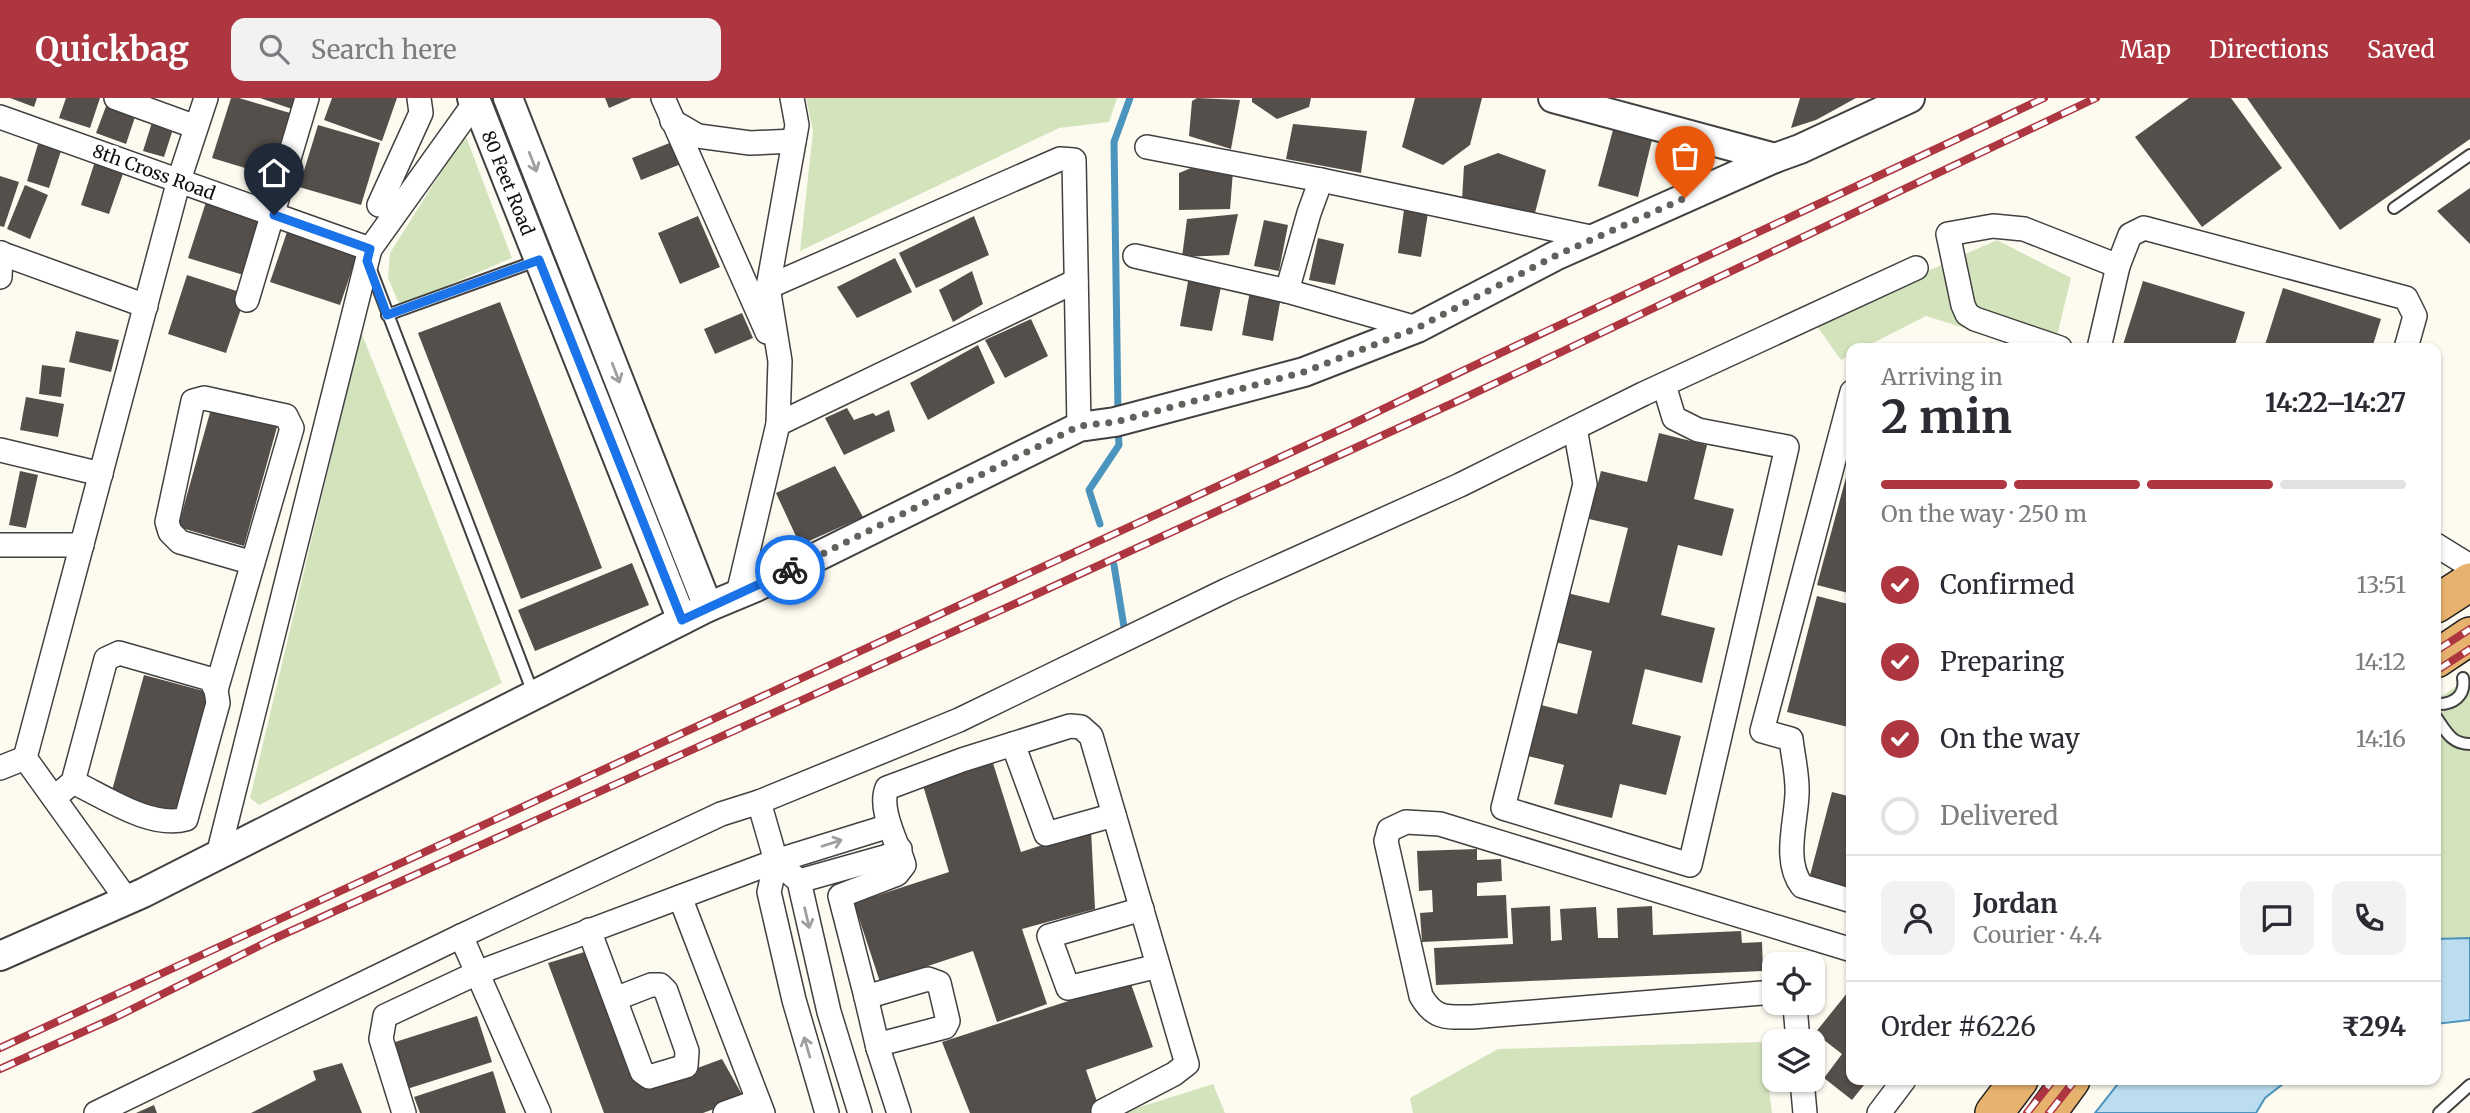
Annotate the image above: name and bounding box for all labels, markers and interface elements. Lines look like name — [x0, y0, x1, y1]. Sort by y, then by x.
search box — [231, 18, 721, 81]
text: Quickbag — [35, 29, 189, 70]
icon: search — [255, 30, 293, 68]
text: Search here — [311, 33, 457, 66]
text: Map — [2120, 34, 2171, 65]
text: Directions — [2209, 34, 2329, 65]
text: Saved — [2367, 34, 2435, 65]
pin — [1655, 126, 1715, 198]
street label: 80 Feet Road — [477, 127, 540, 239]
icon: bag — [1666, 137, 1704, 175]
street label: 8th Cross Road — [89, 139, 219, 205]
pin — [244, 143, 304, 215]
one-way arrow — [528, 150, 541, 172]
icon: home — [255, 154, 293, 192]
one-way arrow — [611, 362, 624, 384]
text: Arriving in — [1881, 362, 2003, 391]
text: 14:22–14:27 — [2265, 386, 2406, 419]
text: 2 min — [1881, 388, 2012, 446]
text: On the way · 250 m — [1881, 499, 2087, 528]
courier — [755, 535, 825, 605]
icon: bike — [771, 551, 809, 589]
icon: check — [1881, 566, 1919, 604]
text: Confirmed — [1940, 568, 2075, 601]
text: 13:51 — [2356, 570, 2406, 599]
icon: check — [1881, 643, 1919, 681]
text: Preparing — [1940, 645, 2064, 678]
text: 14:12 — [2355, 647, 2406, 676]
icon: check — [1881, 720, 1919, 758]
text: On the way — [1940, 722, 2080, 755]
text: 14:16 — [2356, 724, 2406, 753]
text: Delivered — [1940, 799, 2059, 832]
one-way arrow — [821, 836, 843, 849]
button: person — [1881, 881, 1955, 955]
button: chat — [2240, 881, 2314, 955]
button: phone — [2332, 881, 2406, 955]
text: Jordan — [1973, 887, 2058, 920]
one-way arrow — [801, 906, 814, 929]
text: Courier · 4.4 — [1973, 920, 2102, 949]
map controls — [1762, 952, 1825, 1092]
button: locate — [1762, 952, 1825, 1015]
text: Order #6226 — [1881, 1010, 2036, 1043]
text: ₹294 — [2341, 1010, 2406, 1043]
button: layers — [1762, 1029, 1825, 1092]
one-way arrow — [800, 1037, 813, 1059]

